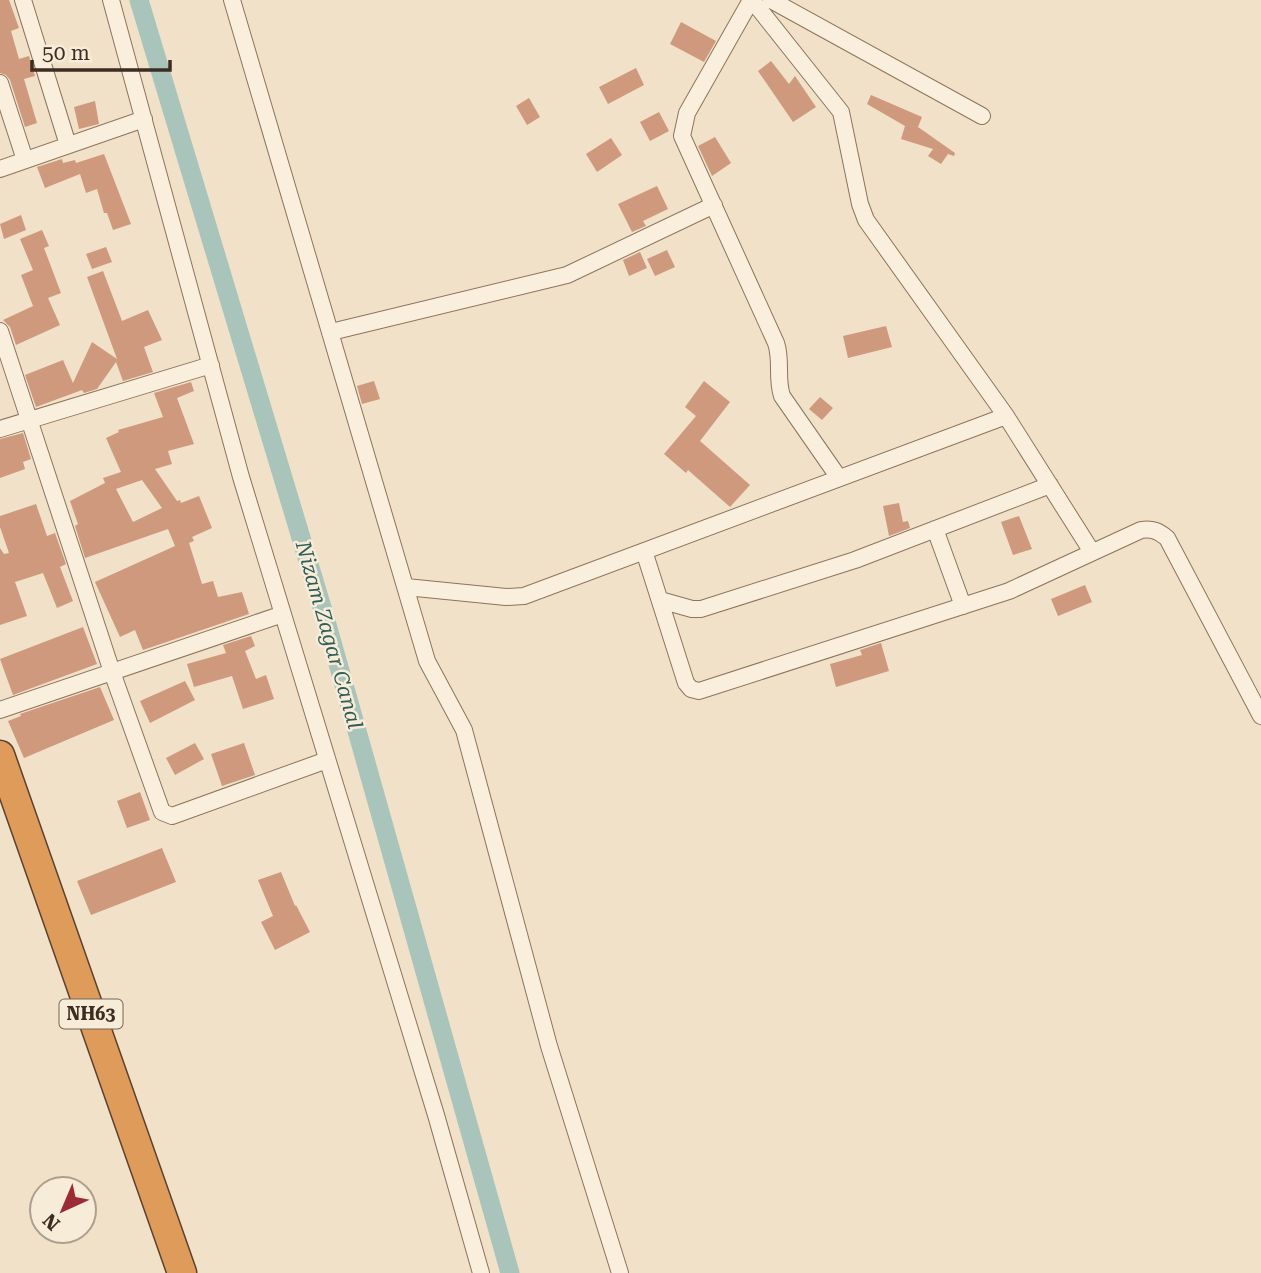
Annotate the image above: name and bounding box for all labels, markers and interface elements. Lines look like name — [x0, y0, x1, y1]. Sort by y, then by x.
scale bar — [32, 28, 170, 72]
text: 50 m — [42, 41, 90, 65]
water label: Nizam Zagar Canal — [290, 537, 367, 732]
road number: NH63 — [60, 1000, 122, 1028]
north arrow — [28, 1175, 98, 1245]
text: N — [38, 1208, 65, 1235]

